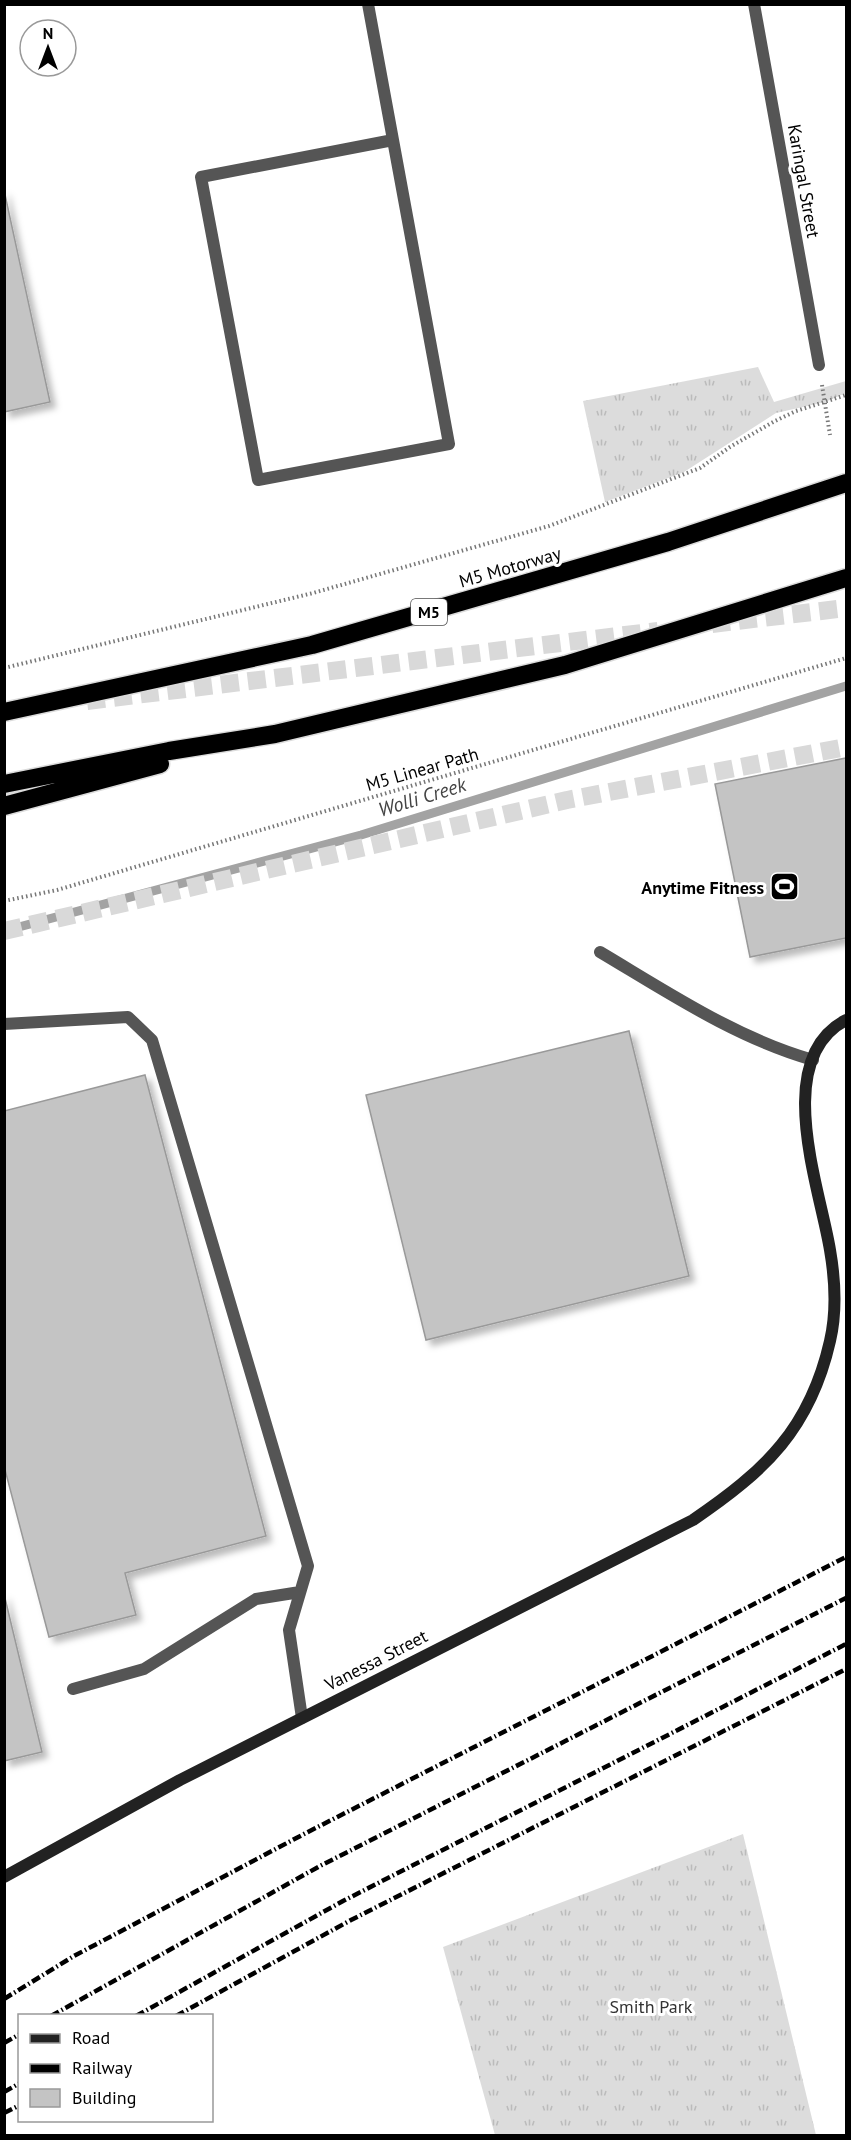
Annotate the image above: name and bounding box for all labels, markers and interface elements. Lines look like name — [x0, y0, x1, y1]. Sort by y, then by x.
north arrow — [18, 18, 78, 78]
text: N — [43, 23, 53, 43]
street label: Karingal Street — [783, 122, 825, 240]
street label: M5 Motorway — [456, 541, 564, 593]
road number: M5 — [411, 599, 447, 625]
street label: M5 Linear Path — [363, 742, 481, 796]
water label: Wolli Creek — [375, 771, 470, 823]
sports icon: Anytime Fitness — [769, 871, 801, 903]
place label: Anytime Fitness — [641, 876, 764, 899]
street label: Vanessa Street — [320, 1624, 431, 1696]
park label: Smith Park — [610, 1995, 693, 2018]
legend — [18, 2014, 213, 2122]
text: Road — [72, 2026, 110, 2049]
text: Railway — [72, 2056, 133, 2079]
text: Building — [72, 2086, 136, 2109]

